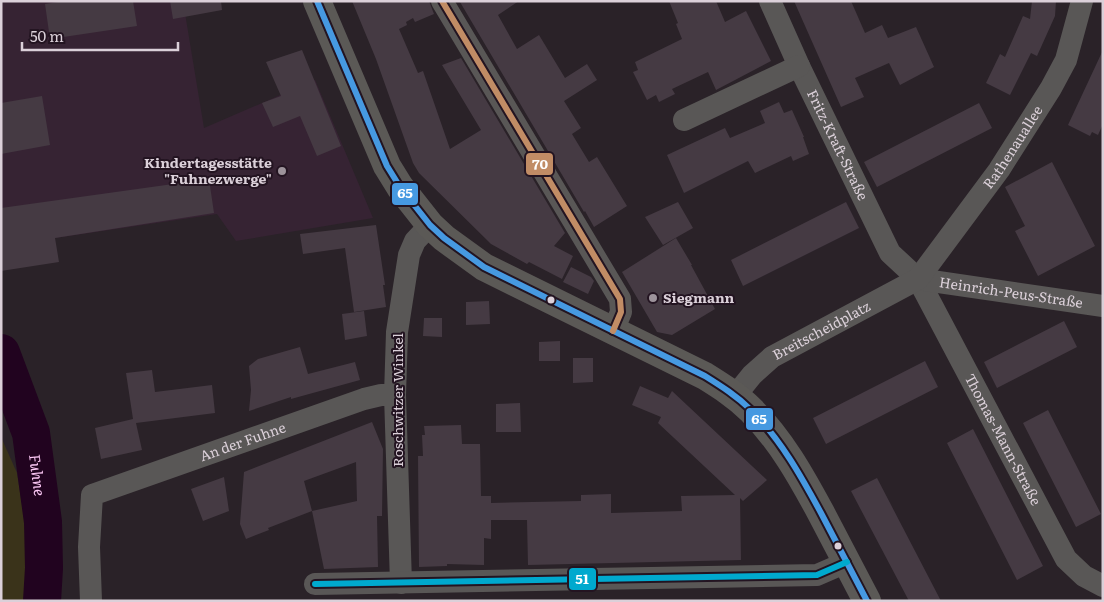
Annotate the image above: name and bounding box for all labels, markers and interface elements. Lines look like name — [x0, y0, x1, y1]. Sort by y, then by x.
scale bar — [22, 20, 179, 52]
text: 50 m — [30, 24, 64, 47]
street label: Fritz-Kraft-Straße — [803, 86, 874, 203]
street label: Rathenauallee — [978, 101, 1047, 192]
place label: Kindertagesstätte "Fuhnezwerge" — [144, 152, 272, 188]
line badge: 70 — [525, 152, 554, 176]
text: 70 — [532, 153, 548, 173]
marker: Kindertagesstätte "Fuhnezwerge" — [276, 165, 288, 177]
line badge: 65 — [391, 182, 419, 206]
text: 65 — [397, 182, 413, 202]
street label: Heinrich-Peus-Straße — [938, 271, 1084, 312]
place label: Siegmann — [663, 287, 735, 307]
marker: Siegmann — [647, 292, 659, 304]
unlabelled marker — [546, 295, 556, 305]
street label: Breitscheidplatz — [769, 295, 874, 364]
street label: Roschwitzer Winkel — [387, 333, 407, 467]
street label: Thomas-Mann-Straße — [961, 370, 1047, 508]
line badge: 65 — [745, 407, 774, 431]
text: 65 — [751, 408, 767, 428]
street label: An der Fuhne — [197, 416, 288, 465]
water label: Fuhne — [24, 453, 52, 497]
unlabelled marker — [833, 541, 843, 551]
line badge: 51 — [568, 567, 597, 591]
text: 51 — [575, 568, 589, 588]

